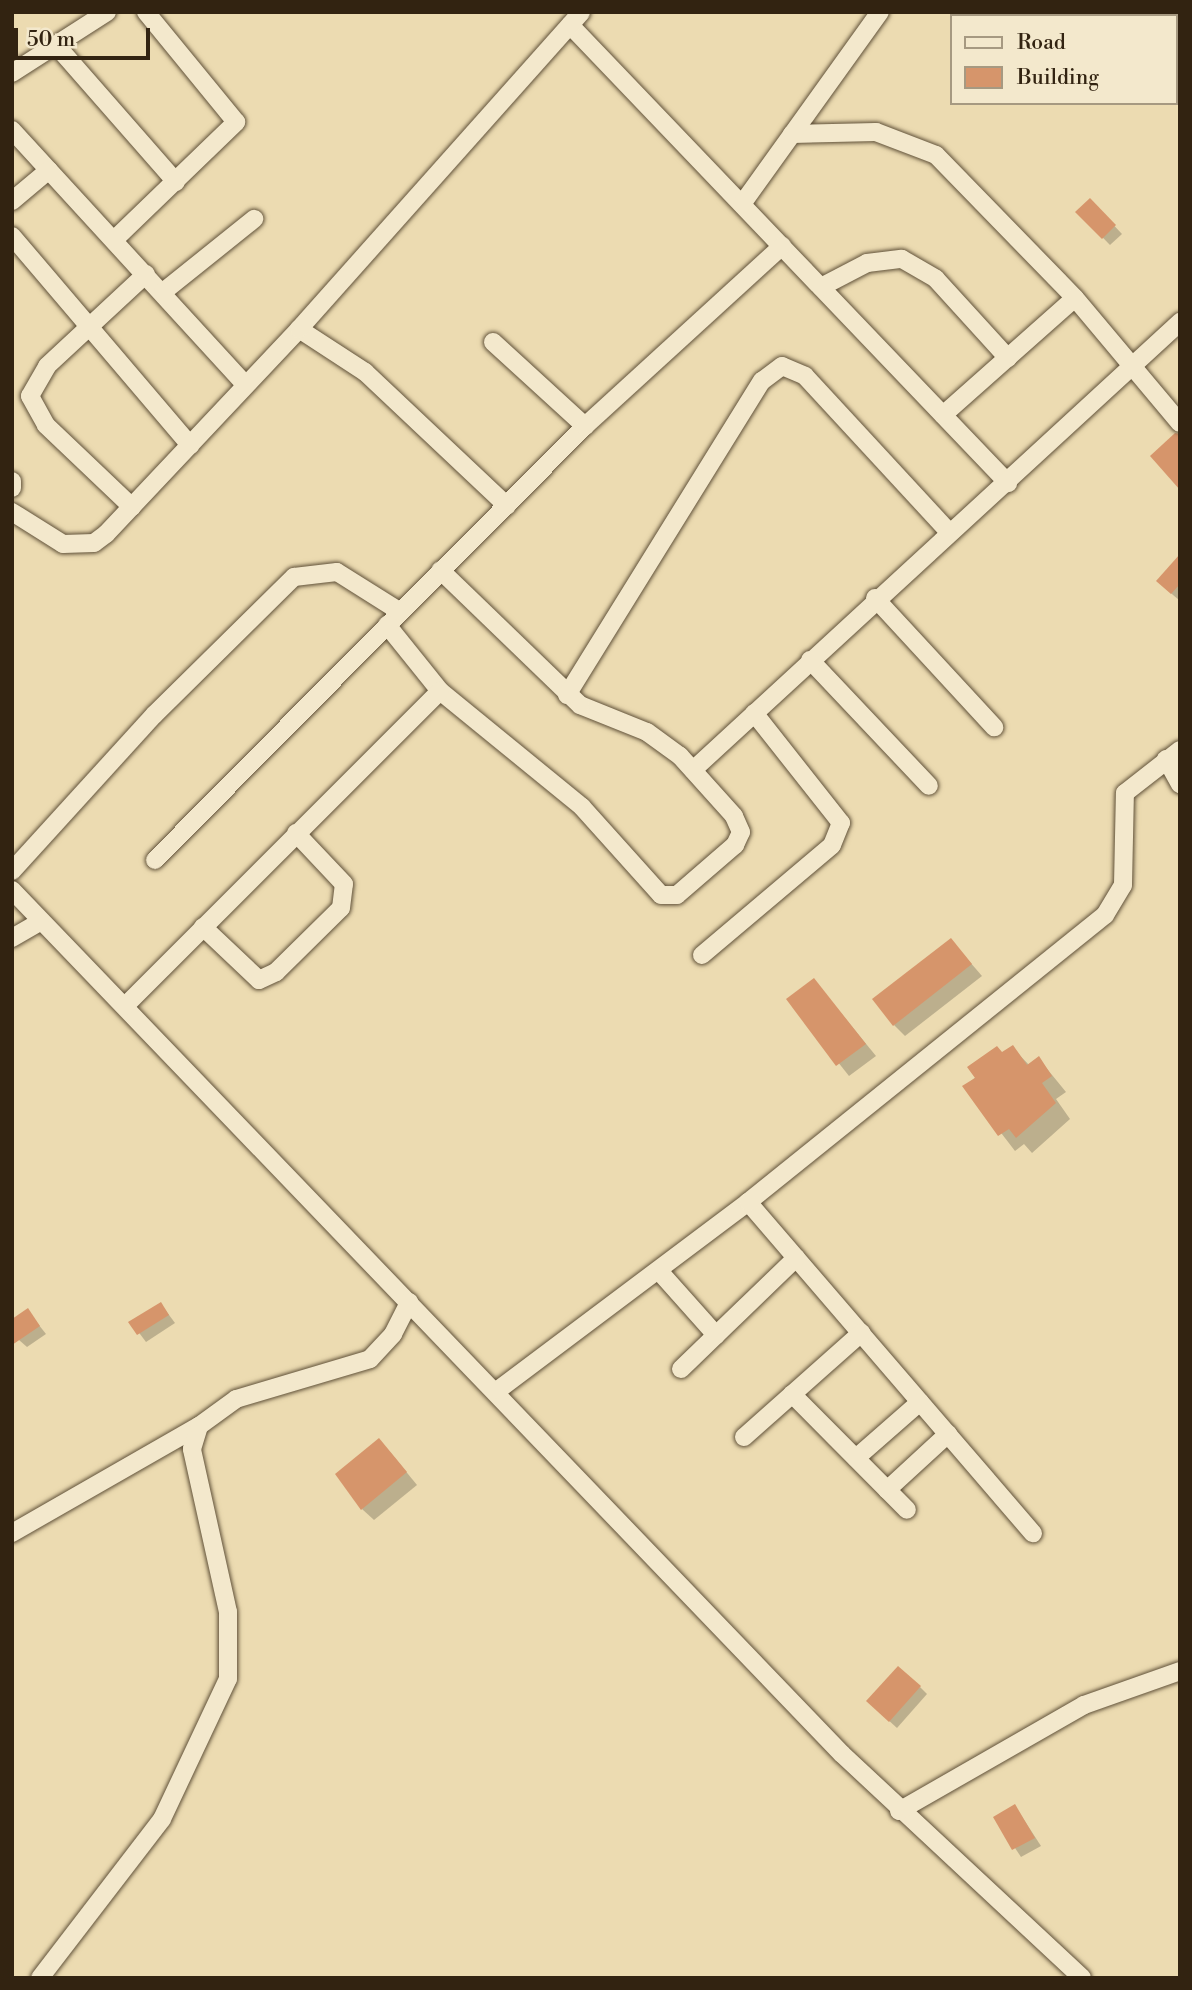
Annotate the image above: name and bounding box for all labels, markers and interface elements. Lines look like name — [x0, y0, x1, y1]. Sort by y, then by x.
scale bar — [18, 14, 154, 58]
legend — [950, 14, 1178, 105]
text: 50 m — [27, 27, 75, 53]
text: Road — [1017, 30, 1066, 56]
text: Building — [1017, 65, 1099, 91]

